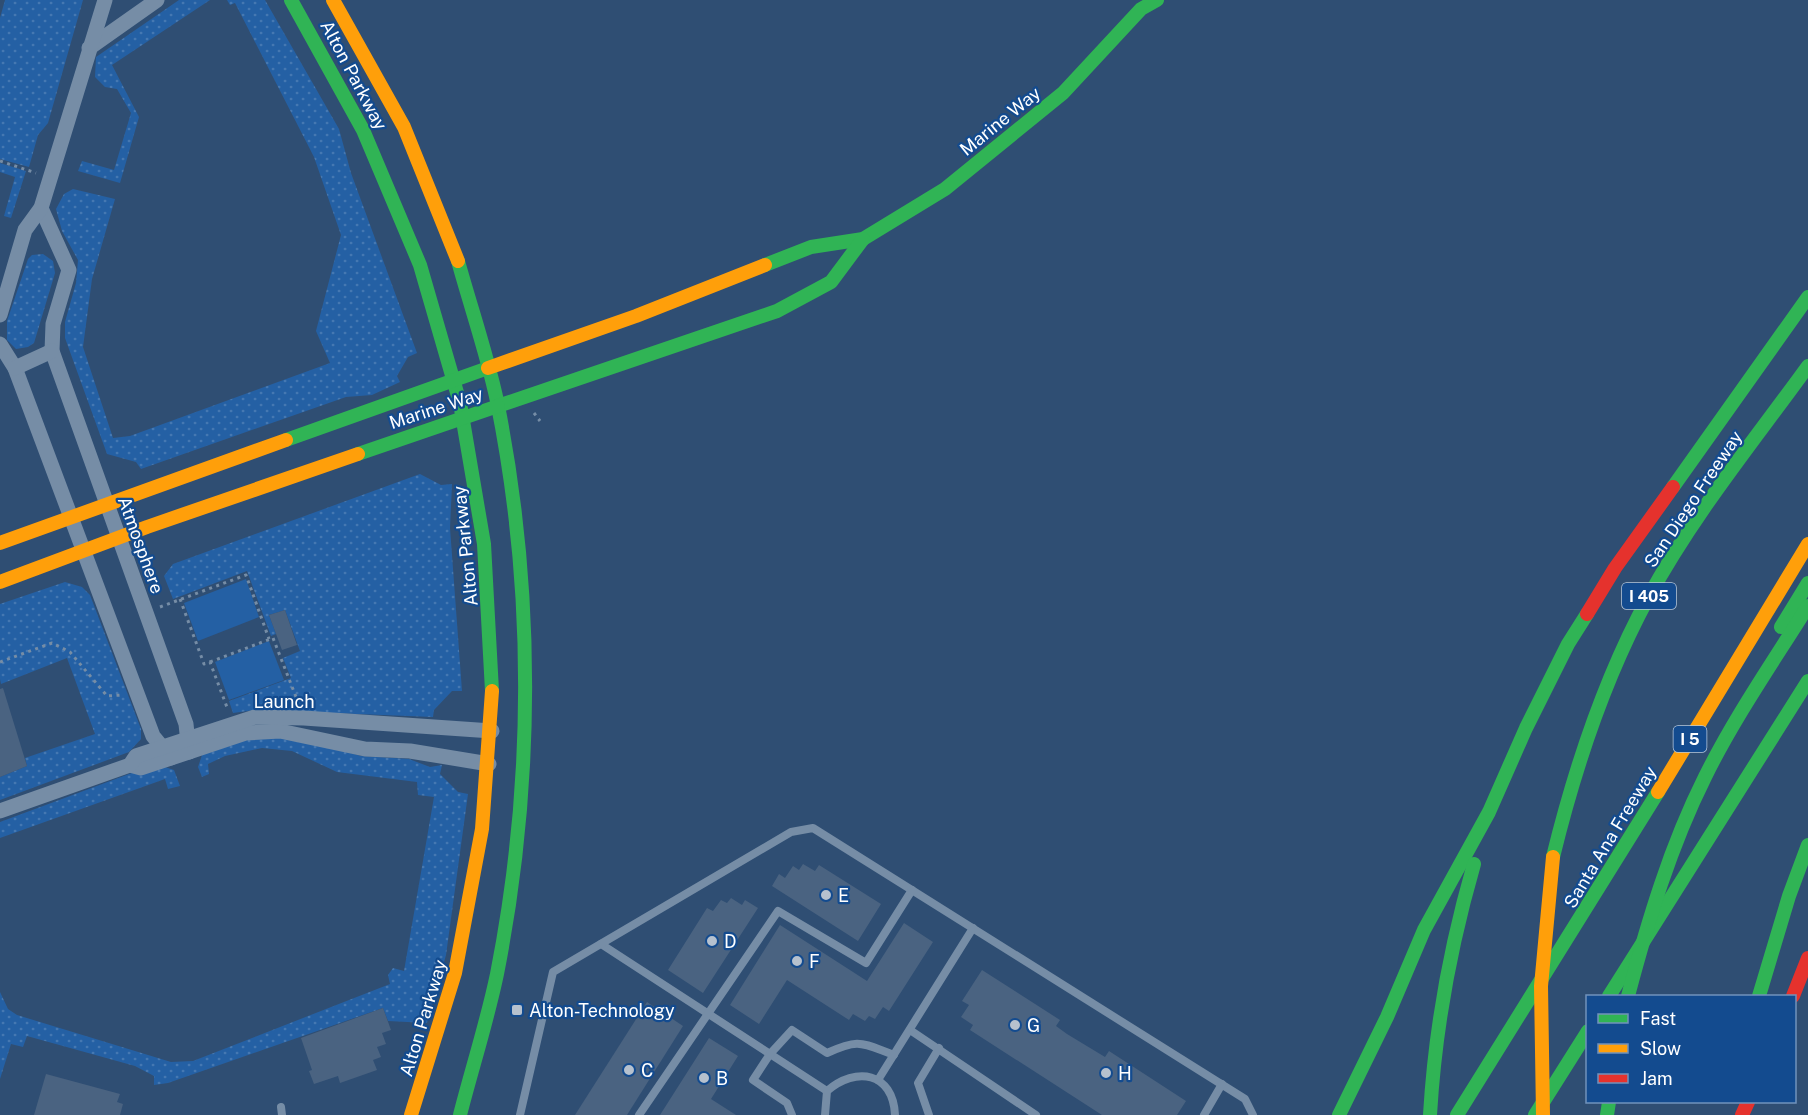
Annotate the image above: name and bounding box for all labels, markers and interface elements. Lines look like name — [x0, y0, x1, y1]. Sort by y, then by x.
street label: Alton Parkway — [316, 17, 392, 134]
street label: Marine Way — [955, 82, 1045, 160]
street label: Marine Way — [386, 383, 486, 433]
street label: San Diego Freeway — [1640, 426, 1747, 571]
street label: Alton Parkway — [448, 484, 482, 607]
street label: Atmosphere — [114, 493, 168, 597]
road number: I 405 — [1622, 583, 1676, 609]
street label: Launch — [253, 691, 315, 712]
road number: I 5 — [1674, 726, 1706, 752]
street label: Santa Ana Freeway — [1559, 762, 1661, 912]
place label: E — [838, 885, 849, 906]
marker: E — [819, 888, 833, 902]
place label: D — [724, 931, 736, 952]
marker: D — [705, 934, 719, 948]
place label: F — [809, 951, 820, 972]
marker: F — [790, 954, 804, 968]
street label: Alton Parkway — [395, 957, 451, 1079]
legend — [1586, 995, 1796, 1103]
place label: Alton-Technology — [529, 1000, 675, 1021]
marker: Alton-Technology — [510, 1003, 524, 1017]
text: Fast — [1640, 1008, 1676, 1029]
place label: G — [1027, 1015, 1040, 1036]
marker: G — [1008, 1018, 1022, 1032]
text: Slow — [1640, 1038, 1681, 1059]
place label: C — [641, 1060, 653, 1081]
marker: C — [622, 1063, 636, 1077]
place label: H — [1118, 1063, 1132, 1084]
marker: H — [1099, 1066, 1113, 1080]
place label: B — [716, 1068, 728, 1089]
text: Jam — [1640, 1068, 1673, 1089]
marker: B — [697, 1071, 711, 1085]

